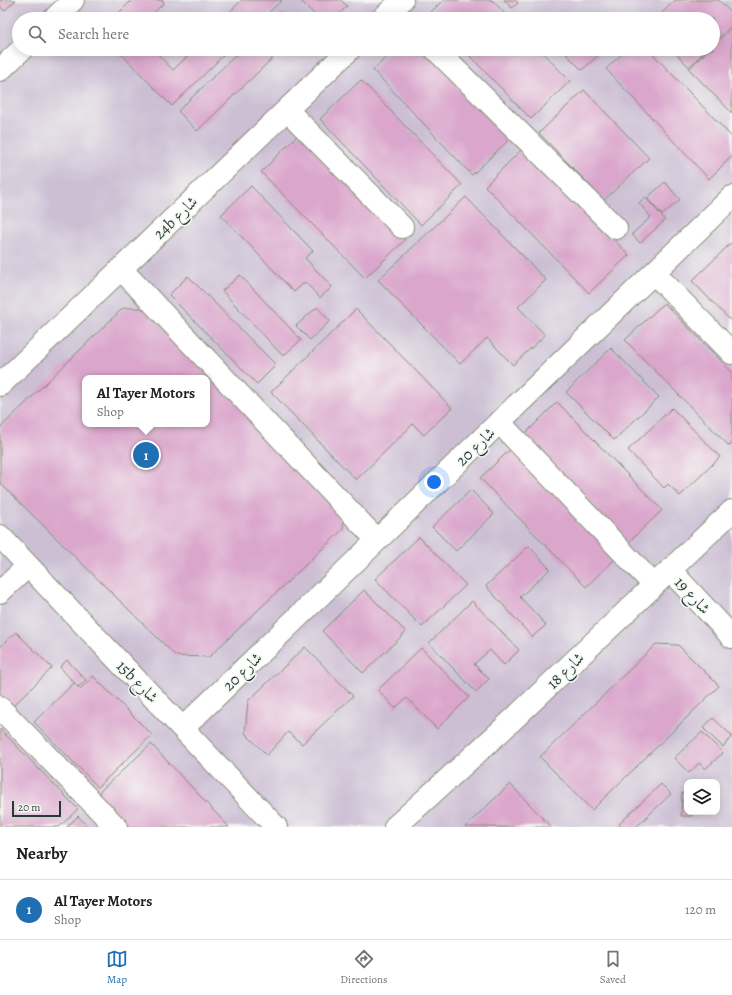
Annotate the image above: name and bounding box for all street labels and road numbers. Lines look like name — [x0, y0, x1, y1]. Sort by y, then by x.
street label: 24b شارع — [149, 191, 204, 246]
street label: شارع 20 — [451, 422, 502, 472]
street label: شارع 19 — [668, 572, 715, 621]
street label: شارع 20 — [218, 647, 269, 697]
street label: شارع 18 — [542, 647, 591, 695]
street label: 15b شارع — [110, 656, 163, 709]

